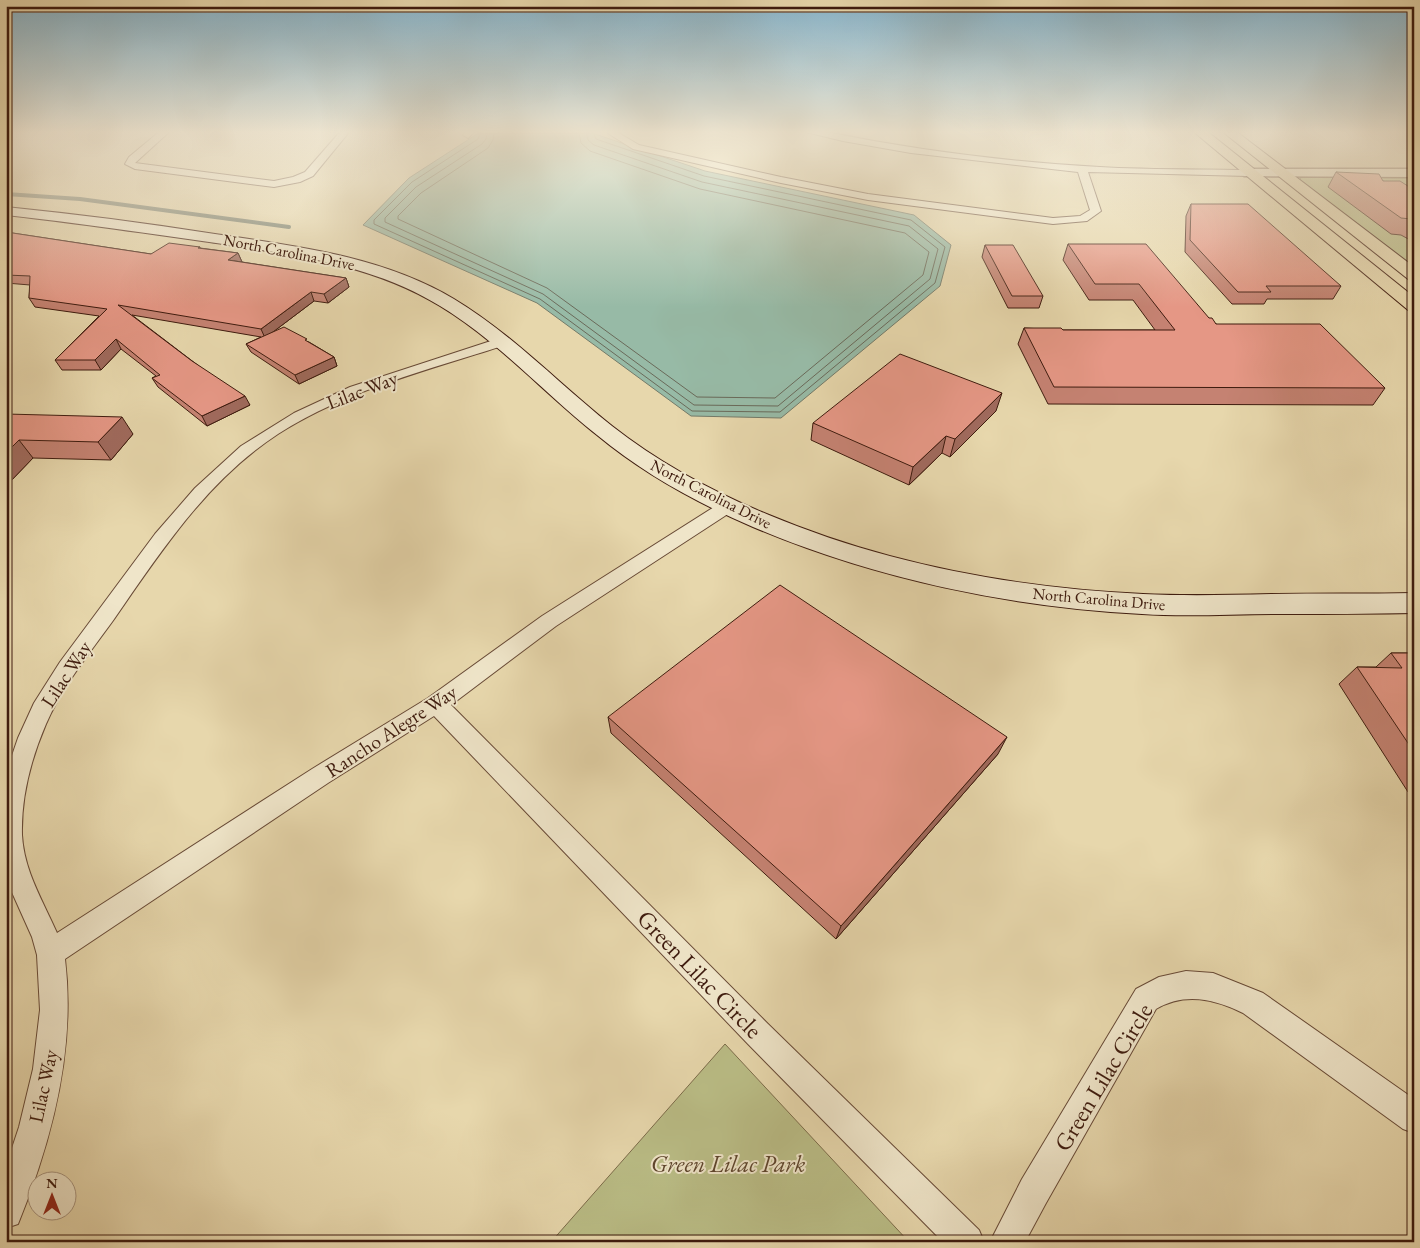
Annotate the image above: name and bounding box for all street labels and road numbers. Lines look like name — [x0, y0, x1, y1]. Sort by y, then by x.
street label: North Carolina Drive — [222, 229, 356, 275]
street label: Lilac Way — [323, 364, 402, 415]
street label: North Carolina Drive — [647, 454, 775, 534]
street label: North Carolina Drive — [1032, 583, 1166, 615]
street label: Lilac Way — [35, 636, 97, 712]
street label: Rancho Alegre Way — [320, 679, 462, 783]
street label: Green Lilac Circle — [631, 903, 769, 1045]
street label: Green Lilac Circle — [1047, 997, 1159, 1157]
street label: Lilac Way — [23, 1047, 63, 1125]

